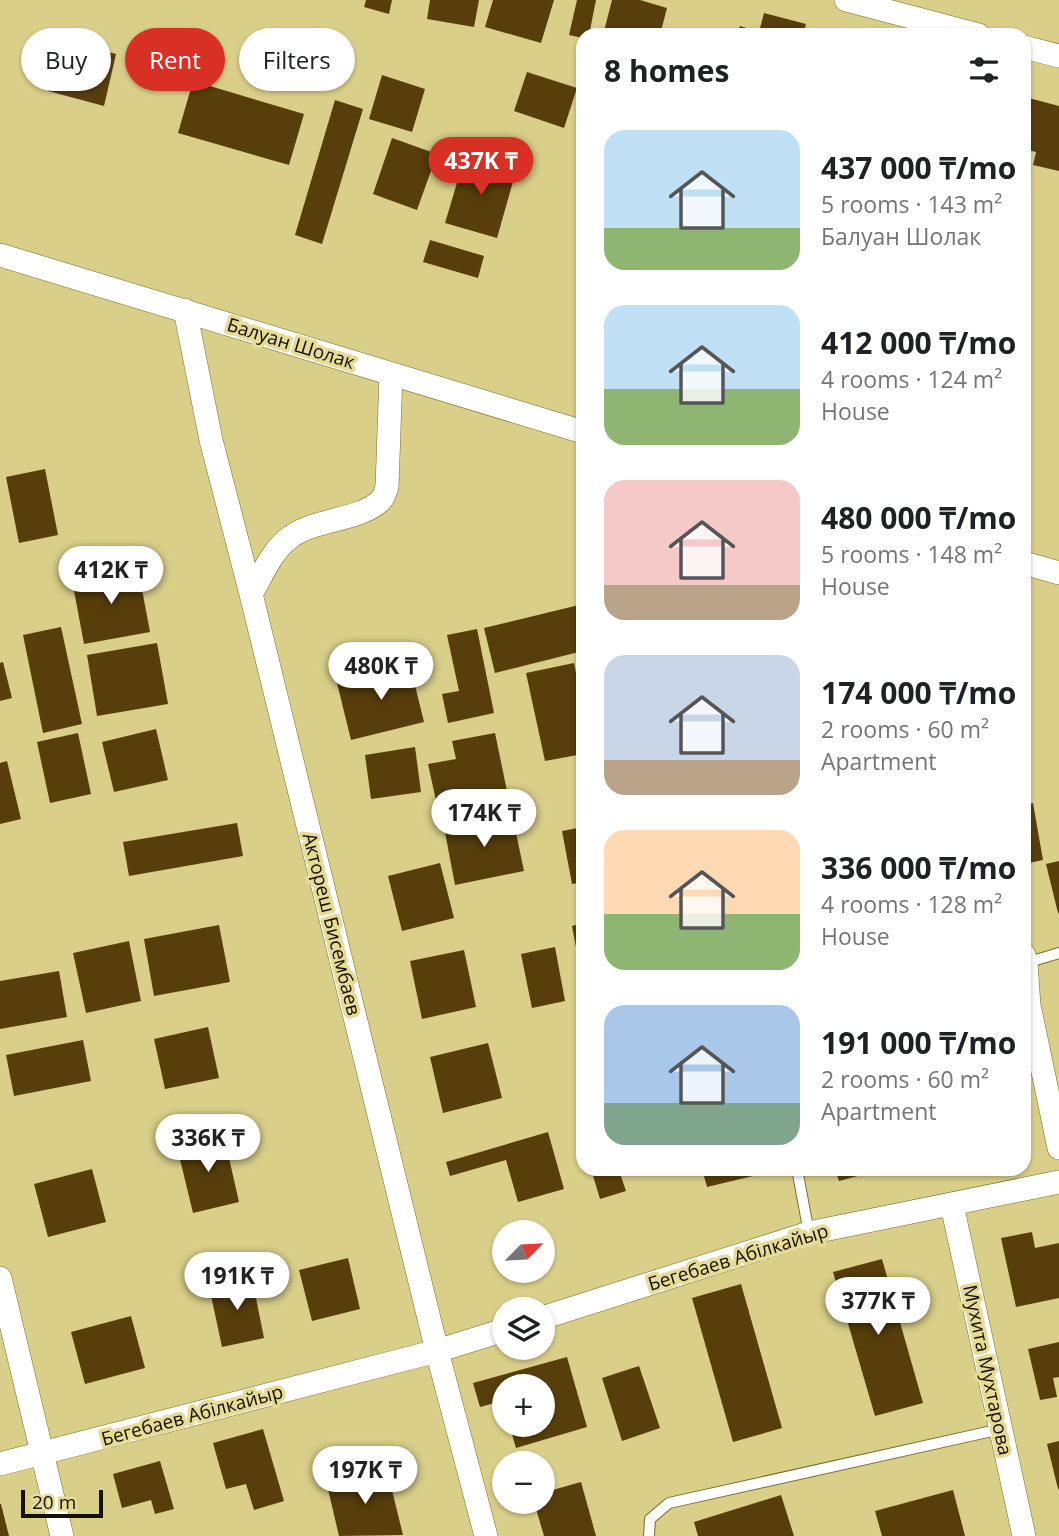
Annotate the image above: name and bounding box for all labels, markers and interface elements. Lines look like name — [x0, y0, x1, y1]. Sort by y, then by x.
chip: Buy — [21, 28, 111, 91]
chip: Rent — [125, 28, 225, 91]
chip: Filters — [239, 28, 355, 91]
text: 8 homes — [604, 50, 729, 91]
icon: filters — [965, 51, 1003, 89]
pin: 437K ₸ — [424, 138, 538, 197]
text: 437K ₸ — [444, 144, 518, 176]
text: 437 000 ₸/mo — [821, 147, 1016, 188]
icon: home — [660, 158, 744, 242]
text: 5 rooms · 143 m² — [821, 188, 1002, 220]
text: Балуан Шолак — [821, 220, 981, 252]
street label: Балуан Шолак — [224, 311, 358, 375]
text: 412 000 ₸/mo — [821, 322, 1016, 363]
icon: home — [660, 333, 744, 417]
text: 4 rooms · 124 m² — [821, 363, 1002, 395]
text: House — [821, 395, 890, 427]
text: 480 000 ₸/mo — [821, 497, 1016, 538]
icon: home — [660, 508, 744, 592]
text: 5 rooms · 148 m² — [821, 538, 1002, 570]
pin: 412K ₸ — [54, 546, 168, 606]
text: 412K ₸ — [74, 553, 148, 585]
text: House — [821, 570, 890, 602]
pin: 480K ₸ — [324, 642, 438, 702]
text: 480K ₸ — [344, 649, 418, 681]
text: 174 000 ₸/mo — [821, 672, 1016, 713]
icon: home — [660, 683, 744, 767]
text: 2 rooms · 60 m² — [821, 713, 989, 745]
text: Apartment — [821, 745, 937, 777]
pin: 174K ₸ — [427, 790, 541, 849]
text: 174K ₸ — [447, 796, 521, 828]
street label: Актореш Бисембаев — [297, 830, 367, 1018]
text: 336 000 ₸/mo — [821, 847, 1016, 888]
icon: home — [660, 858, 744, 942]
text: 4 rooms · 128 m² — [821, 888, 1002, 920]
text: House — [821, 920, 890, 952]
text: 191 000 ₸/mo — [821, 1022, 1016, 1063]
icon: home — [660, 1033, 744, 1117]
text: 2 rooms · 60 m² — [821, 1063, 989, 1095]
text: Apartment — [821, 1095, 937, 1127]
pin: 336K ₸ — [151, 1114, 265, 1174]
text: 336K ₸ — [171, 1121, 245, 1153]
street label: Бегебаев Абілкайыр — [645, 1217, 831, 1297]
north arrow — [492, 1220, 555, 1283]
map controls — [492, 1220, 555, 1514]
pin: 191K ₸ — [180, 1252, 294, 1312]
text: 191K ₸ — [200, 1259, 274, 1291]
pin: 377K ₸ — [821, 1278, 935, 1337]
street label: Мухита Мухтарова — [957, 1282, 1019, 1458]
text: 377K ₸ — [841, 1284, 915, 1316]
button: layers — [492, 1297, 555, 1360]
button: + — [492, 1374, 555, 1437]
street label: Бегебаев Абілкайыр — [98, 1378, 286, 1452]
pin: 197K ₸ — [308, 1446, 422, 1506]
button: − — [492, 1451, 555, 1514]
text: 197K ₸ — [328, 1453, 402, 1485]
scale bar — [21, 1487, 103, 1519]
text: 20 m — [32, 1489, 76, 1515]

